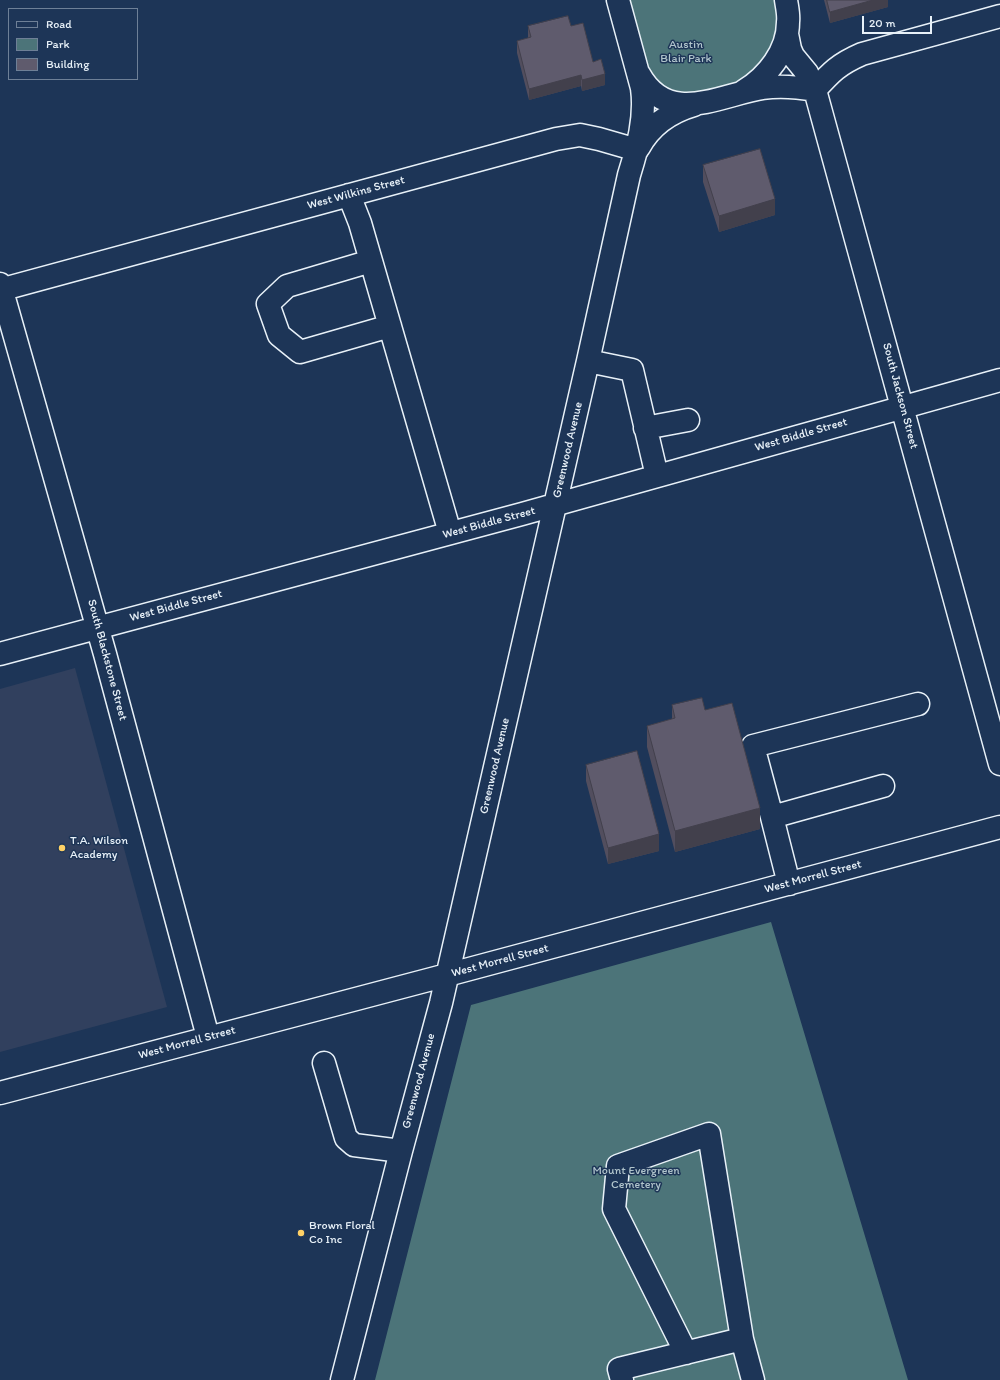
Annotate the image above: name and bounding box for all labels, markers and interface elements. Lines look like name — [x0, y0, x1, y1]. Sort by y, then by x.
legend — [8, 8, 138, 80]
scale bar — [864, 8, 934, 34]
text: 20 m — [869, 16, 896, 30]
text: Road — [46, 17, 72, 31]
text: Park — [46, 37, 70, 51]
park label: Austin Blair Park — [660, 38, 712, 66]
text: Building — [46, 57, 89, 71]
street label: West Wilkins Street — [306, 173, 406, 213]
street label: South Jackson Street — [879, 341, 921, 451]
street label: Greenwood Avenue — [550, 401, 586, 499]
street label: West Biddle Street — [753, 415, 849, 455]
street label: West Biddle Street — [441, 504, 537, 542]
street label: West Biddle Street — [128, 587, 224, 625]
street label: South Blackstone Street — [84, 598, 130, 722]
street label: Greenwood Avenue — [477, 717, 513, 815]
place label: T.A. Wilson Academy — [70, 834, 128, 862]
marker: T.A. Wilson Academy — [57, 843, 67, 853]
street label: West Morrell Street — [763, 857, 863, 897]
street label: West Morrell Street — [450, 941, 550, 981]
street label: West Morrell Street — [137, 1023, 237, 1063]
street label: Greenwood Avenue — [399, 1032, 439, 1130]
park label: Mount Evergreen Cemetery — [592, 1164, 680, 1192]
place label: Brown Floral Co Inc — [309, 1219, 375, 1247]
marker: Brown Floral Co Inc — [296, 1228, 306, 1238]

